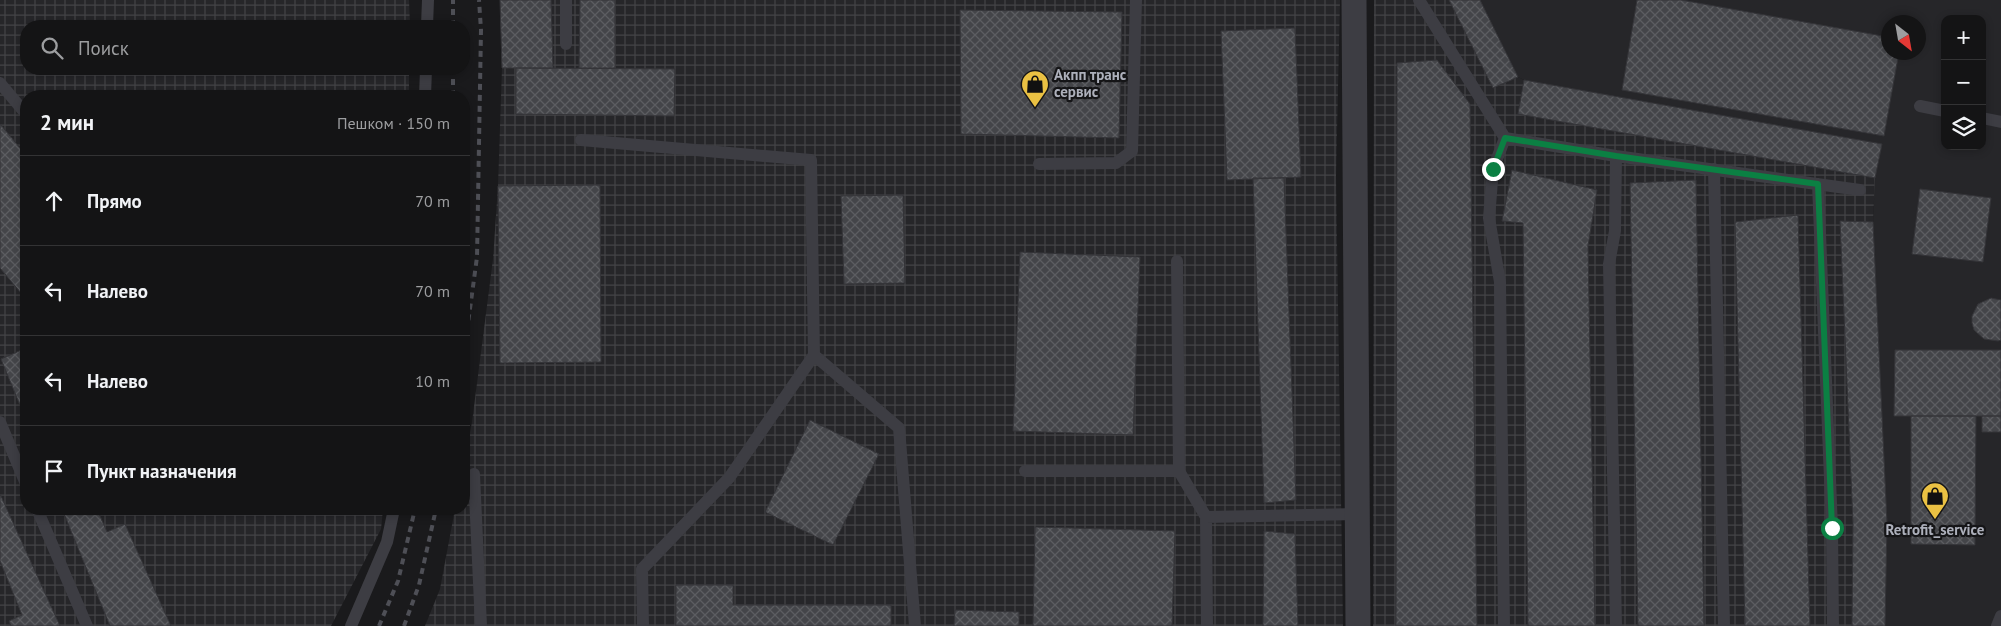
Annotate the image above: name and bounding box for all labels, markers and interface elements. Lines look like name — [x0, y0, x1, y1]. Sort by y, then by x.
north arrow — [1881, 15, 1926, 60]
map controls — [1941, 15, 1986, 150]
button: + — [1941, 15, 1986, 60]
search box — [20, 20, 470, 75]
icon: search — [38, 34, 66, 62]
text: Поиск — [78, 36, 129, 60]
button: − — [1941, 60, 1986, 105]
place label: Акпп транс сервис — [1054, 65, 1127, 101]
shop icon: Акпп транс сервис — [1020, 69, 1050, 108]
button: layers — [1941, 105, 1986, 150]
text: 2 мин — [40, 109, 94, 136]
text: Пешком · 150 m — [337, 113, 450, 133]
route end — [1482, 158, 1505, 181]
icon: ahead — [40, 187, 68, 215]
text: Прямо — [87, 189, 142, 213]
text: 70 m — [415, 191, 450, 211]
icon: left — [40, 277, 68, 305]
text: Налево — [87, 279, 148, 303]
text: 70 m — [415, 281, 450, 301]
icon: left — [40, 367, 68, 395]
text: Налево — [87, 369, 148, 393]
text: 10 m — [415, 371, 450, 391]
icon: arrive — [40, 457, 68, 485]
text: Пункт назначения — [87, 459, 237, 483]
shop icon: Retrofit_service — [1920, 481, 1950, 520]
route start — [1821, 517, 1844, 540]
place label: Retrofit_service — [1886, 520, 1985, 539]

